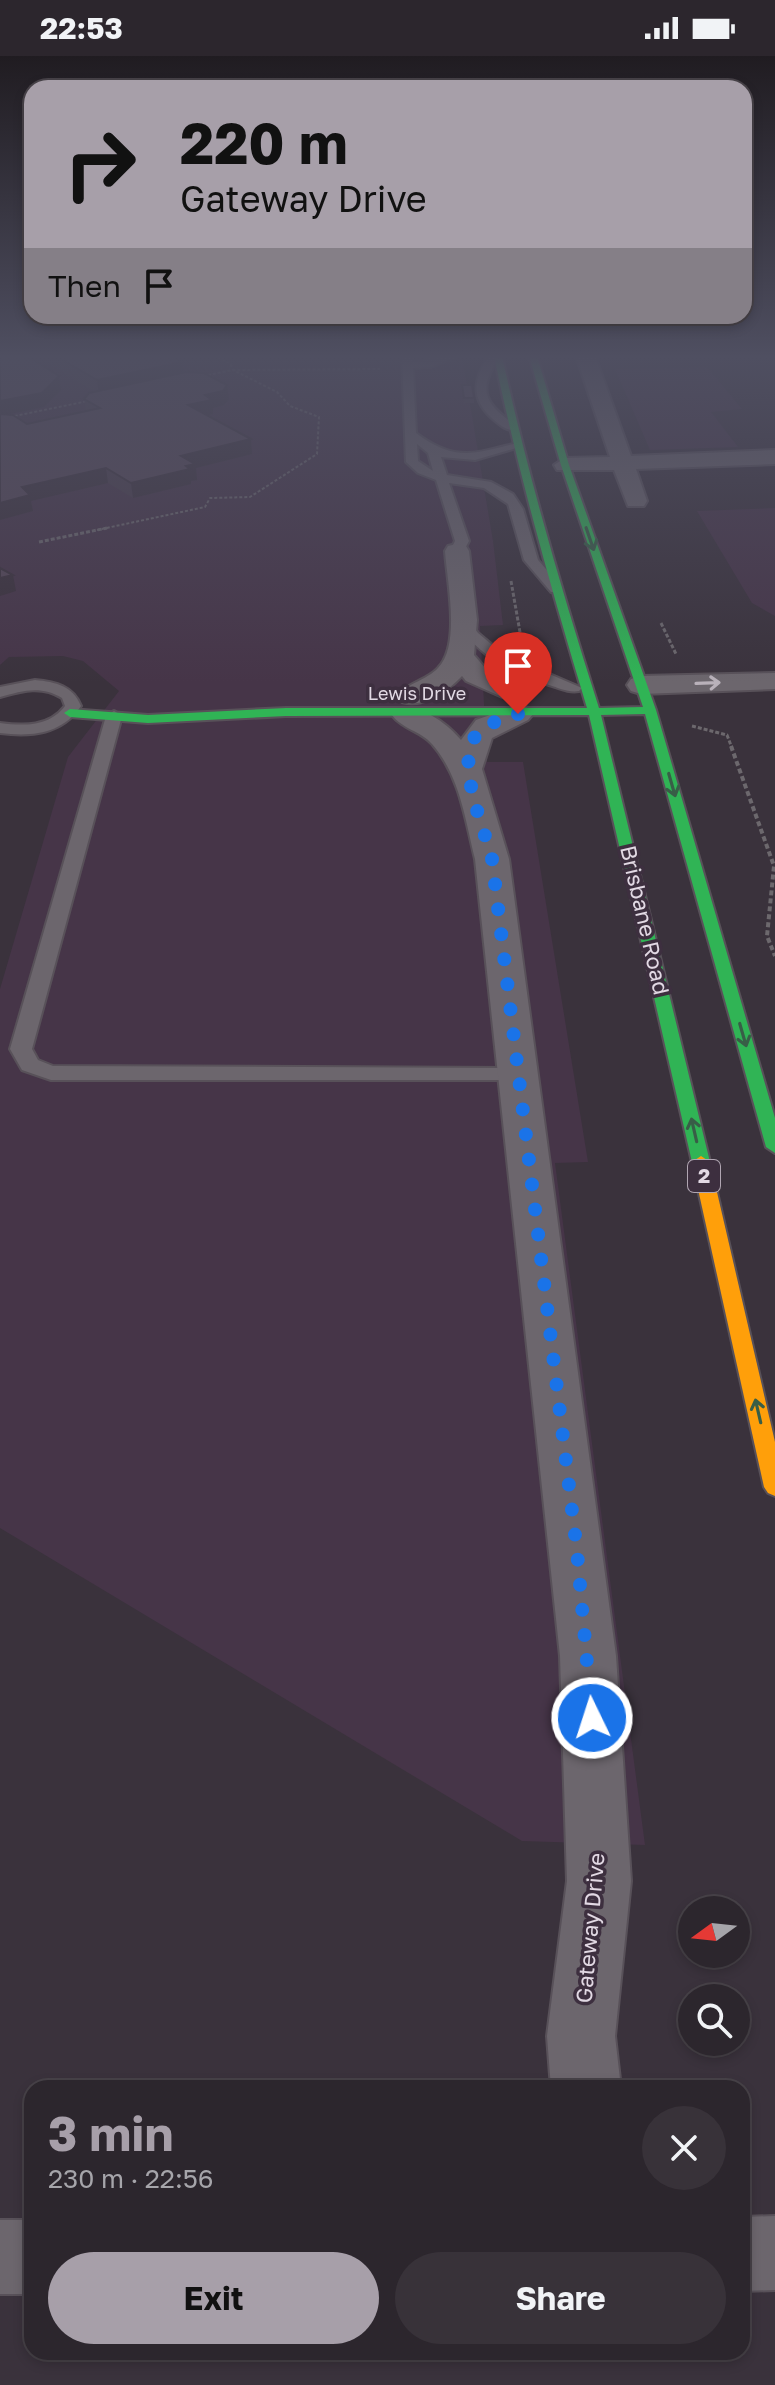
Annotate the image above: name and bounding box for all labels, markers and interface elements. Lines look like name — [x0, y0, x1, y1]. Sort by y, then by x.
text: 22:53 — [40, 10, 123, 46]
text: 220 m — [180, 109, 348, 176]
icon: right — [48, 112, 152, 216]
text: Gateway Drive — [180, 177, 427, 220]
icon: arrive — [137, 264, 181, 308]
text: Then — [48, 268, 121, 304]
one-way arrow — [583, 525, 598, 551]
pin — [484, 632, 552, 714]
icon: arrive — [496, 644, 540, 688]
one-way arrow — [694, 676, 721, 691]
street label: Lewis Drive — [368, 682, 466, 704]
one-way arrow — [665, 771, 680, 797]
street label: Brisbane Road — [615, 843, 676, 997]
one-way arrow — [737, 1021, 752, 1047]
one-way arrow — [686, 1118, 701, 1144]
road number: 2 — [688, 1160, 720, 1192]
one-way arrow — [750, 1399, 765, 1425]
position arrow — [550, 1676, 634, 1760]
street label: Gateway Drive — [569, 1852, 610, 2004]
north arrow — [678, 1896, 750, 1968]
map controls — [678, 1896, 750, 2056]
button: search — [678, 1984, 750, 2056]
text: 3 min — [48, 2104, 173, 2162]
button: close — [642, 2106, 726, 2190]
text: 230 m · 22:56 — [48, 2163, 214, 2194]
button: Exit — [48, 2252, 379, 2344]
button: Share — [395, 2252, 726, 2344]

